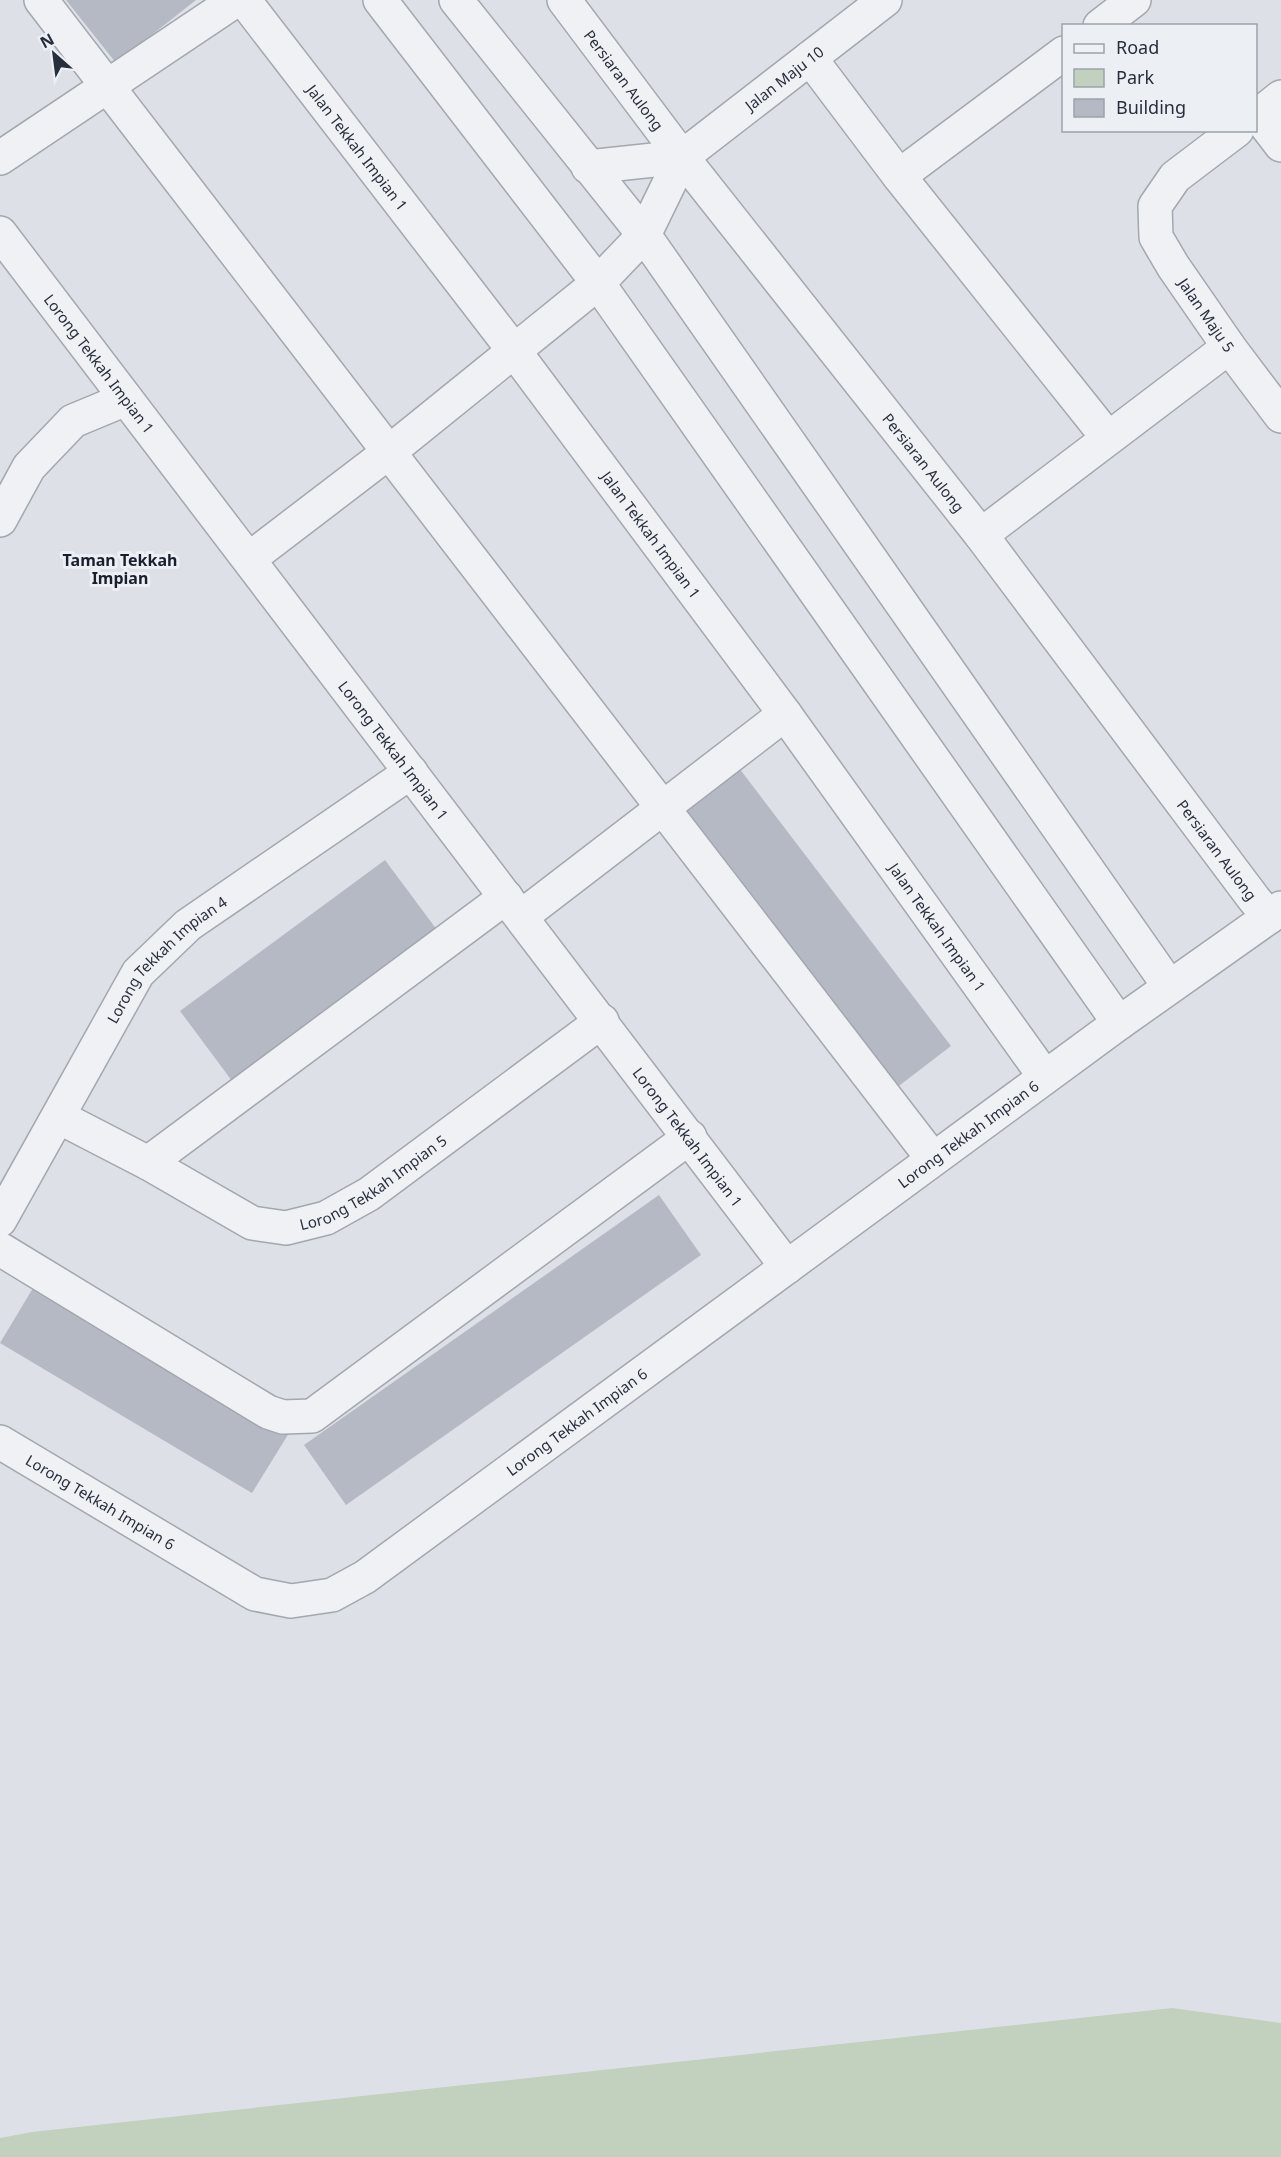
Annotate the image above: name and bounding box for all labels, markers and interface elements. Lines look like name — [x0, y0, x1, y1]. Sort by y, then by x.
north arrow — [24, 24, 84, 84]
legend — [1062, 24, 1257, 132]
street label: Persiaran Aulong — [580, 26, 668, 134]
text: N — [36, 28, 58, 54]
text: Road — [1116, 35, 1159, 59]
street label: Jalan Maju 10 — [739, 41, 827, 116]
text: Park — [1116, 65, 1154, 89]
street label: Jalan Tekkah Impian 1 — [301, 79, 412, 214]
text: Building — [1116, 95, 1186, 119]
street label: Jalan Maju 5 — [1173, 272, 1239, 356]
street label: Lorong Tekkah Impian 1 — [40, 290, 159, 437]
street label: Persiaran Aulong — [878, 409, 969, 516]
street label: Jalan Tekkah Impian 1 — [596, 465, 705, 602]
district label: Taman Tekkah Impian — [63, 549, 177, 589]
street label: Lorong Tekkah Impian 1 — [334, 676, 453, 824]
street label: Persiaran Aulong — [1173, 795, 1262, 904]
street label: Jalan Tekkah Impian 1 — [884, 857, 991, 995]
street label: Lorong Tekkah Impian 4 — [102, 891, 231, 1027]
street label: Lorong Tekkah Impian 1 — [629, 1063, 748, 1211]
street label: Lorong Tekkah Impian 6 — [894, 1075, 1043, 1192]
street label: Lorong Tekkah Impian 5 — [297, 1130, 450, 1234]
street label: Lorong Tekkah Impian 6 — [502, 1363, 651, 1480]
street label: Lorong Tekkah Impian 6 — [22, 1450, 179, 1554]

